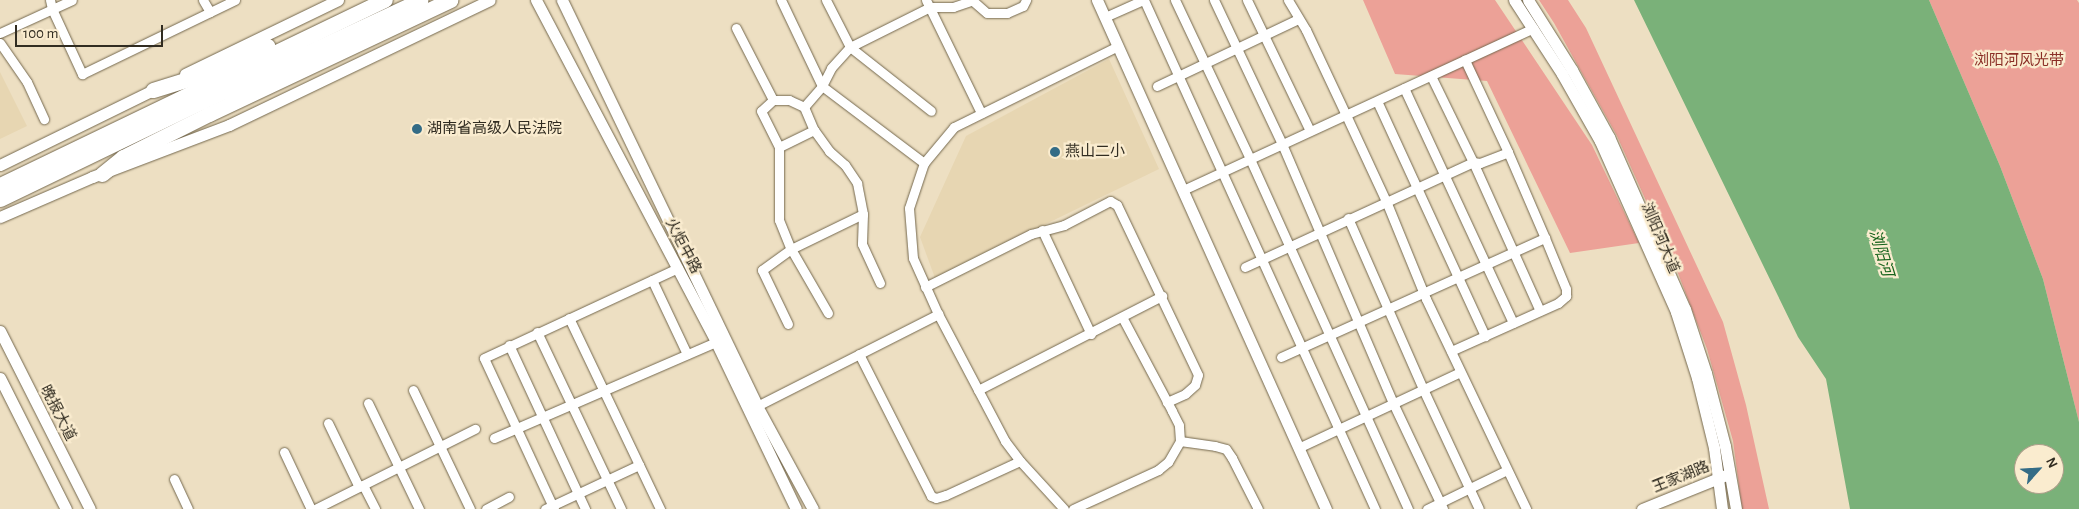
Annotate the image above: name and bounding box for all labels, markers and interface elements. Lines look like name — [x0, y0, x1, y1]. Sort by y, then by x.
scale bar — [18, 15, 165, 47]
text: 100 m — [23, 26, 58, 41]
park label: 浏阳河风光带 — [1974, 52, 2064, 70]
place label: 湖南省高级人民法院 — [427, 120, 562, 138]
marker: 湖南省高级人民法院 — [411, 123, 423, 135]
place label: 燕山二小 — [1065, 143, 1125, 161]
marker: 燕山二小 — [1049, 146, 1061, 158]
street label: 浏阳河大道 — [1637, 200, 1683, 276]
street label: 火炬中路 — [661, 215, 705, 277]
water label: 浏阳河 — [1865, 227, 1897, 279]
street label: 晚报大道 — [36, 382, 80, 444]
north arrow — [2014, 444, 2064, 494]
text: N — [2043, 455, 2060, 470]
street label: 王家湖路 — [1650, 457, 1712, 497]

